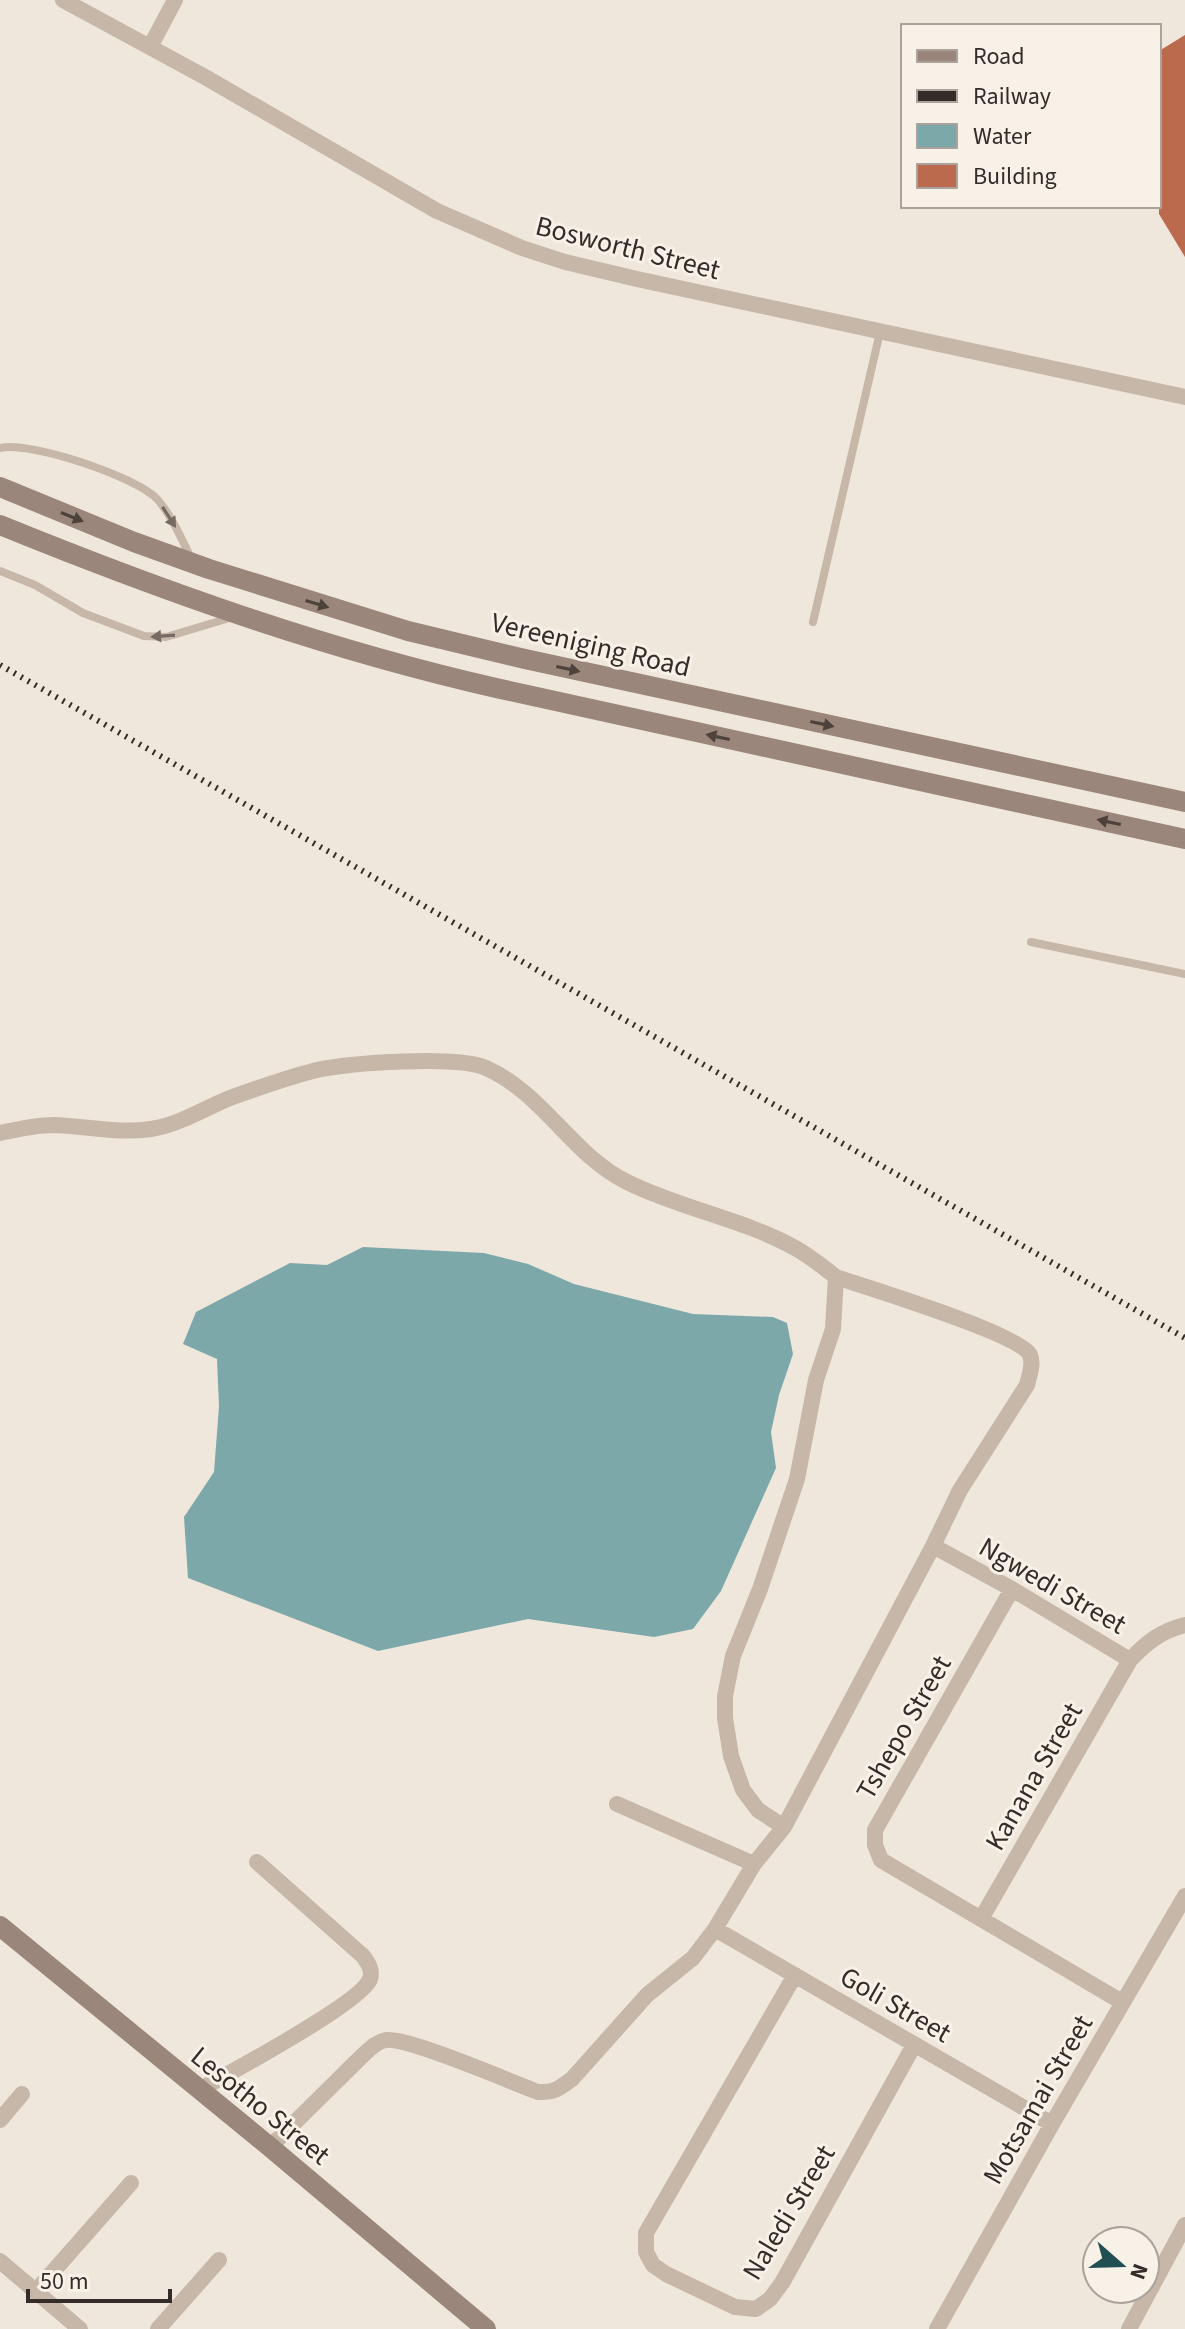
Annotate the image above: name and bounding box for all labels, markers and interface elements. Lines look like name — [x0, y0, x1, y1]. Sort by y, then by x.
legend — [901, 24, 1161, 208]
text: Road — [973, 39, 1025, 74]
text: Railway — [973, 79, 1051, 114]
text: Water — [973, 119, 1032, 154]
text: Building — [973, 159, 1057, 194]
street label: Bosworth Street — [531, 206, 725, 290]
one-way arrow — [162, 506, 176, 528]
one-way arrow — [60, 511, 84, 524]
one-way arrow — [305, 598, 329, 611]
street label: Vereeniging Road — [487, 603, 694, 687]
one-way arrow — [149, 629, 175, 642]
one-way arrow — [556, 663, 581, 676]
one-way arrow — [810, 718, 835, 731]
one-way arrow — [705, 730, 730, 743]
one-way arrow — [1096, 815, 1121, 828]
street label: Ngwedi Street — [971, 1527, 1134, 1645]
street label: Tshepo Street — [846, 1647, 962, 1807]
street label: Kanana Street — [975, 1695, 1093, 1858]
street label: Goli Street — [833, 1957, 959, 2053]
street label: Motsamai Street — [973, 2007, 1103, 2192]
street label: Lesotho Street — [182, 2037, 339, 2175]
street label: Naledi Street — [733, 2137, 845, 2288]
north arrow — [1081, 2225, 1161, 2305]
scale bar — [28, 2253, 170, 2303]
text: N — [1121, 2259, 1156, 2284]
text: 50 m — [40, 2264, 89, 2299]

